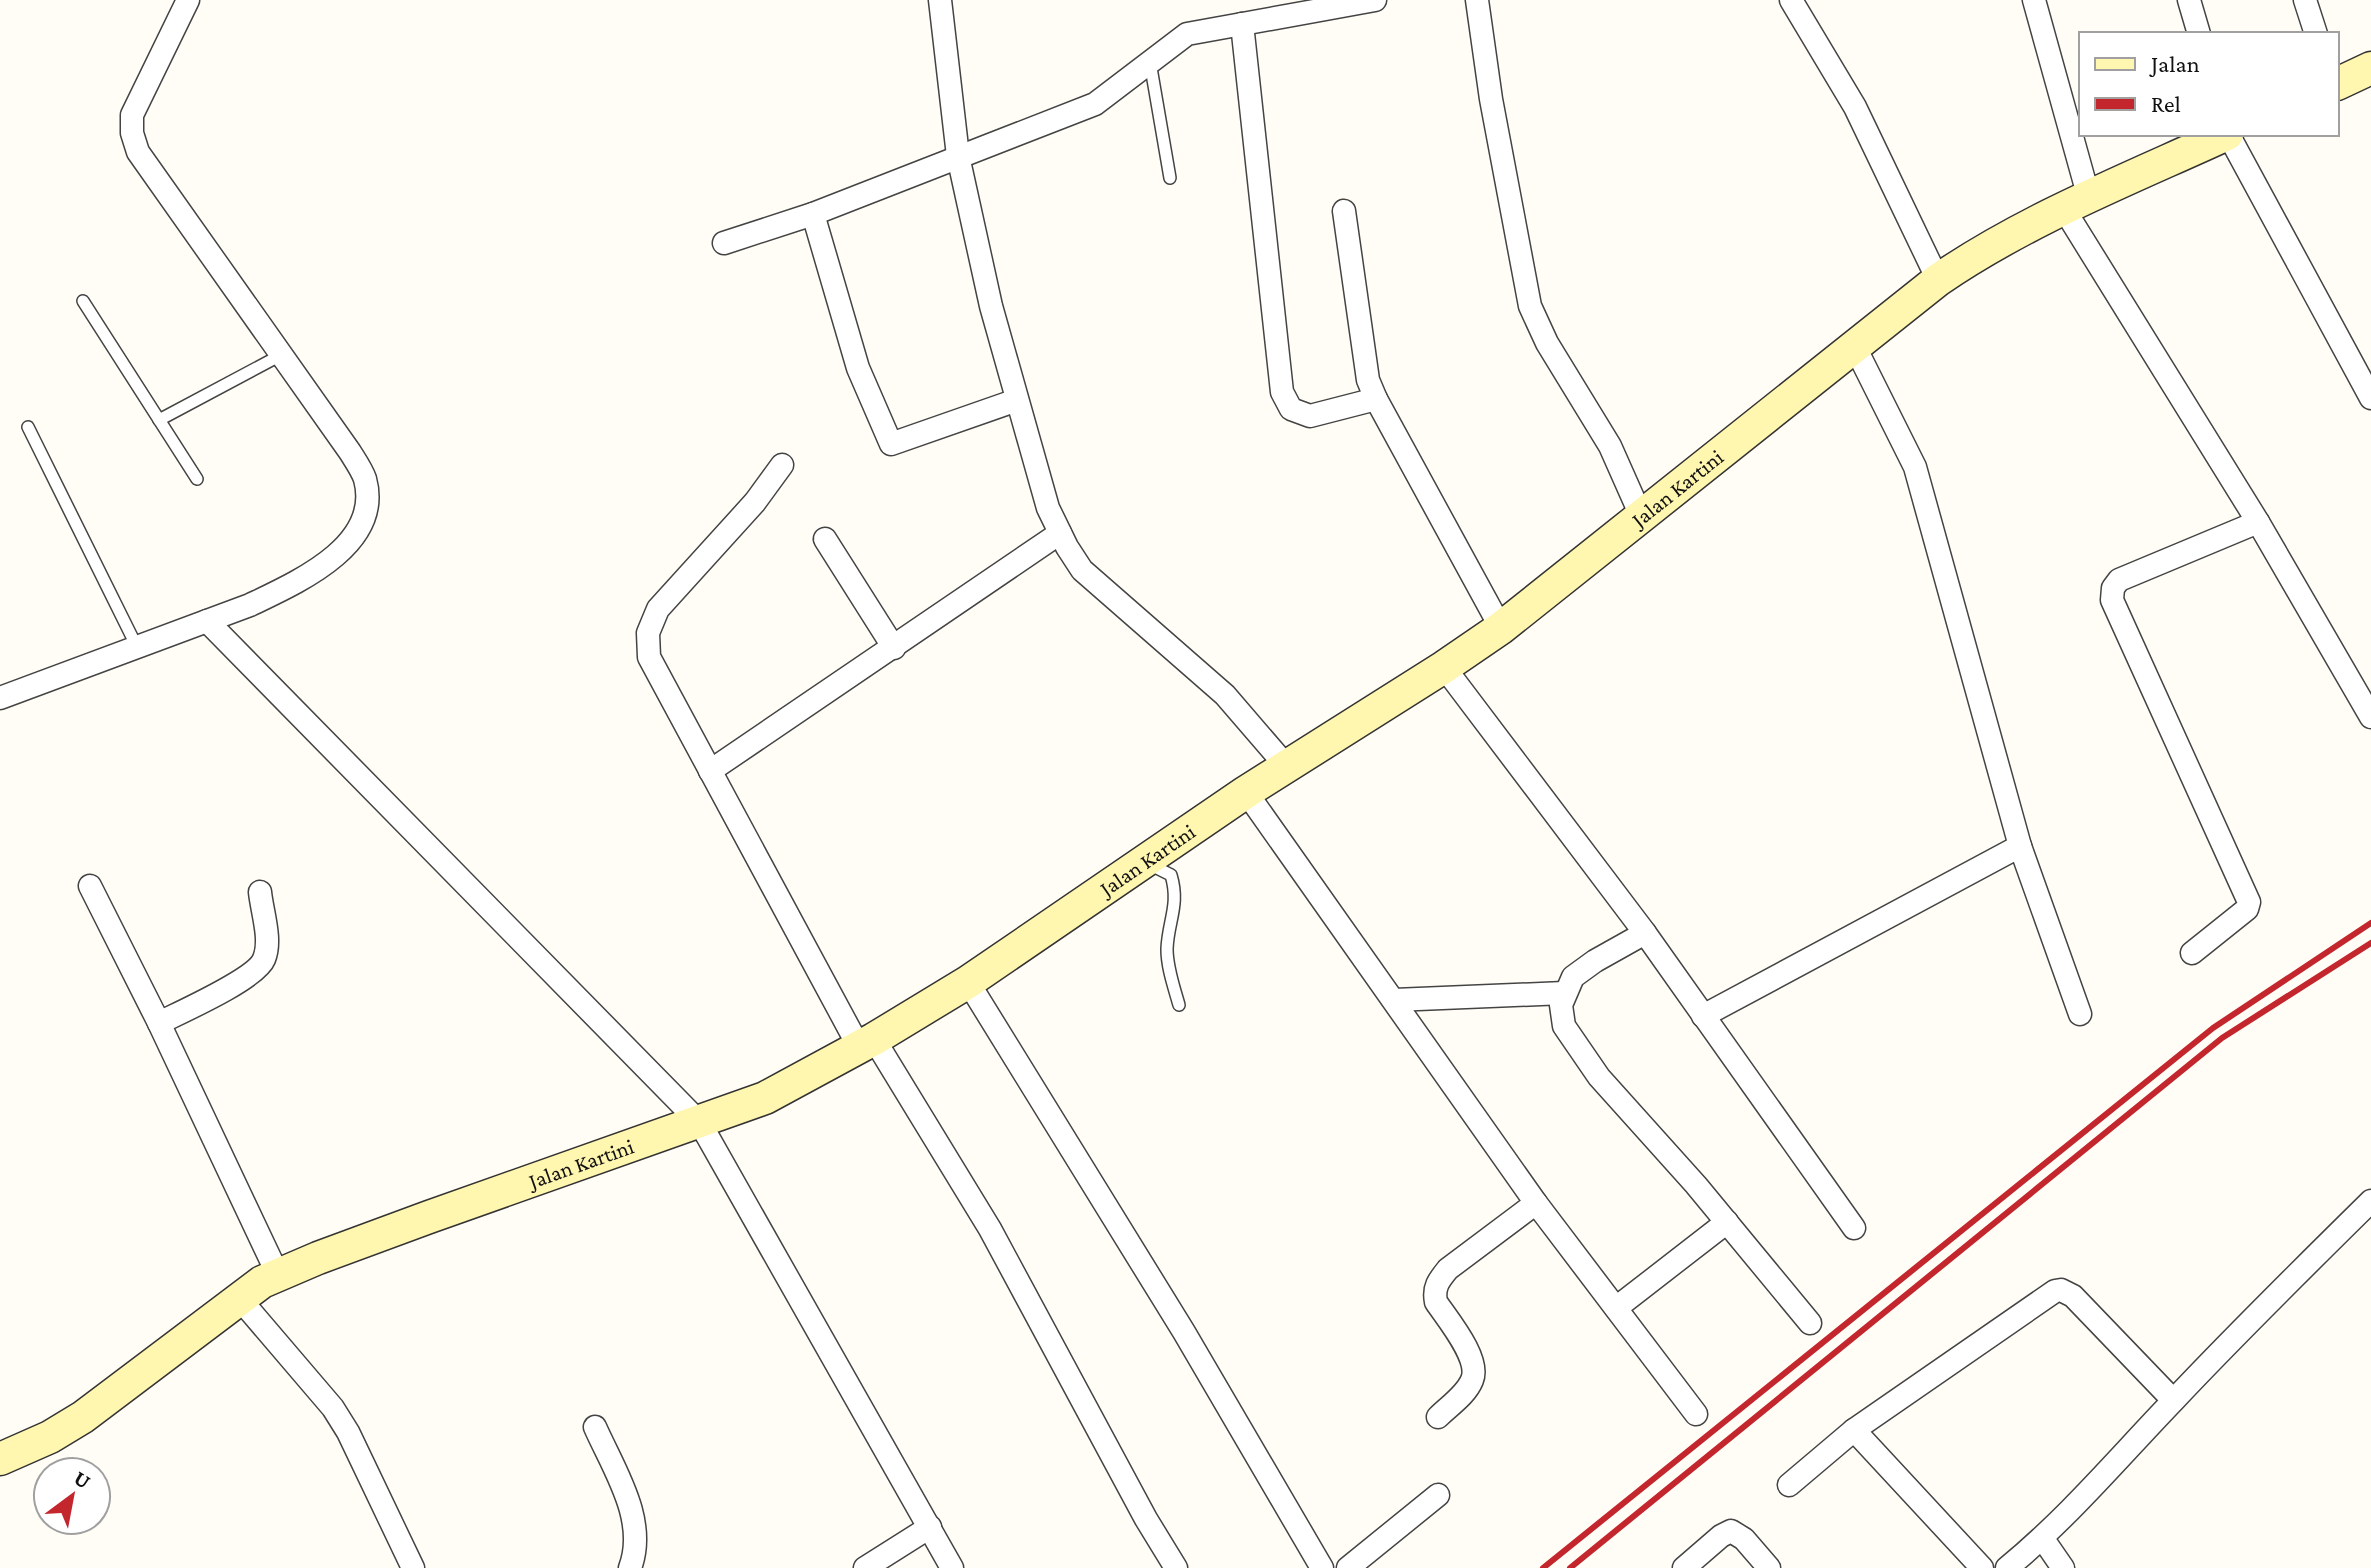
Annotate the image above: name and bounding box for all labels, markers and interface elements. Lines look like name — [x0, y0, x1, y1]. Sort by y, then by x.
legend — [2079, 32, 2339, 136]
text: Jalan — [2149, 50, 2200, 77]
text: Rel — [2151, 90, 2181, 117]
street label: Jalan Kartini — [1625, 444, 1728, 533]
street label: Jalan Kartini — [1093, 819, 1200, 902]
street label: Jalan Kartini — [523, 1133, 637, 1194]
north arrow — [32, 1456, 112, 1536]
text: U — [69, 1465, 95, 1494]

